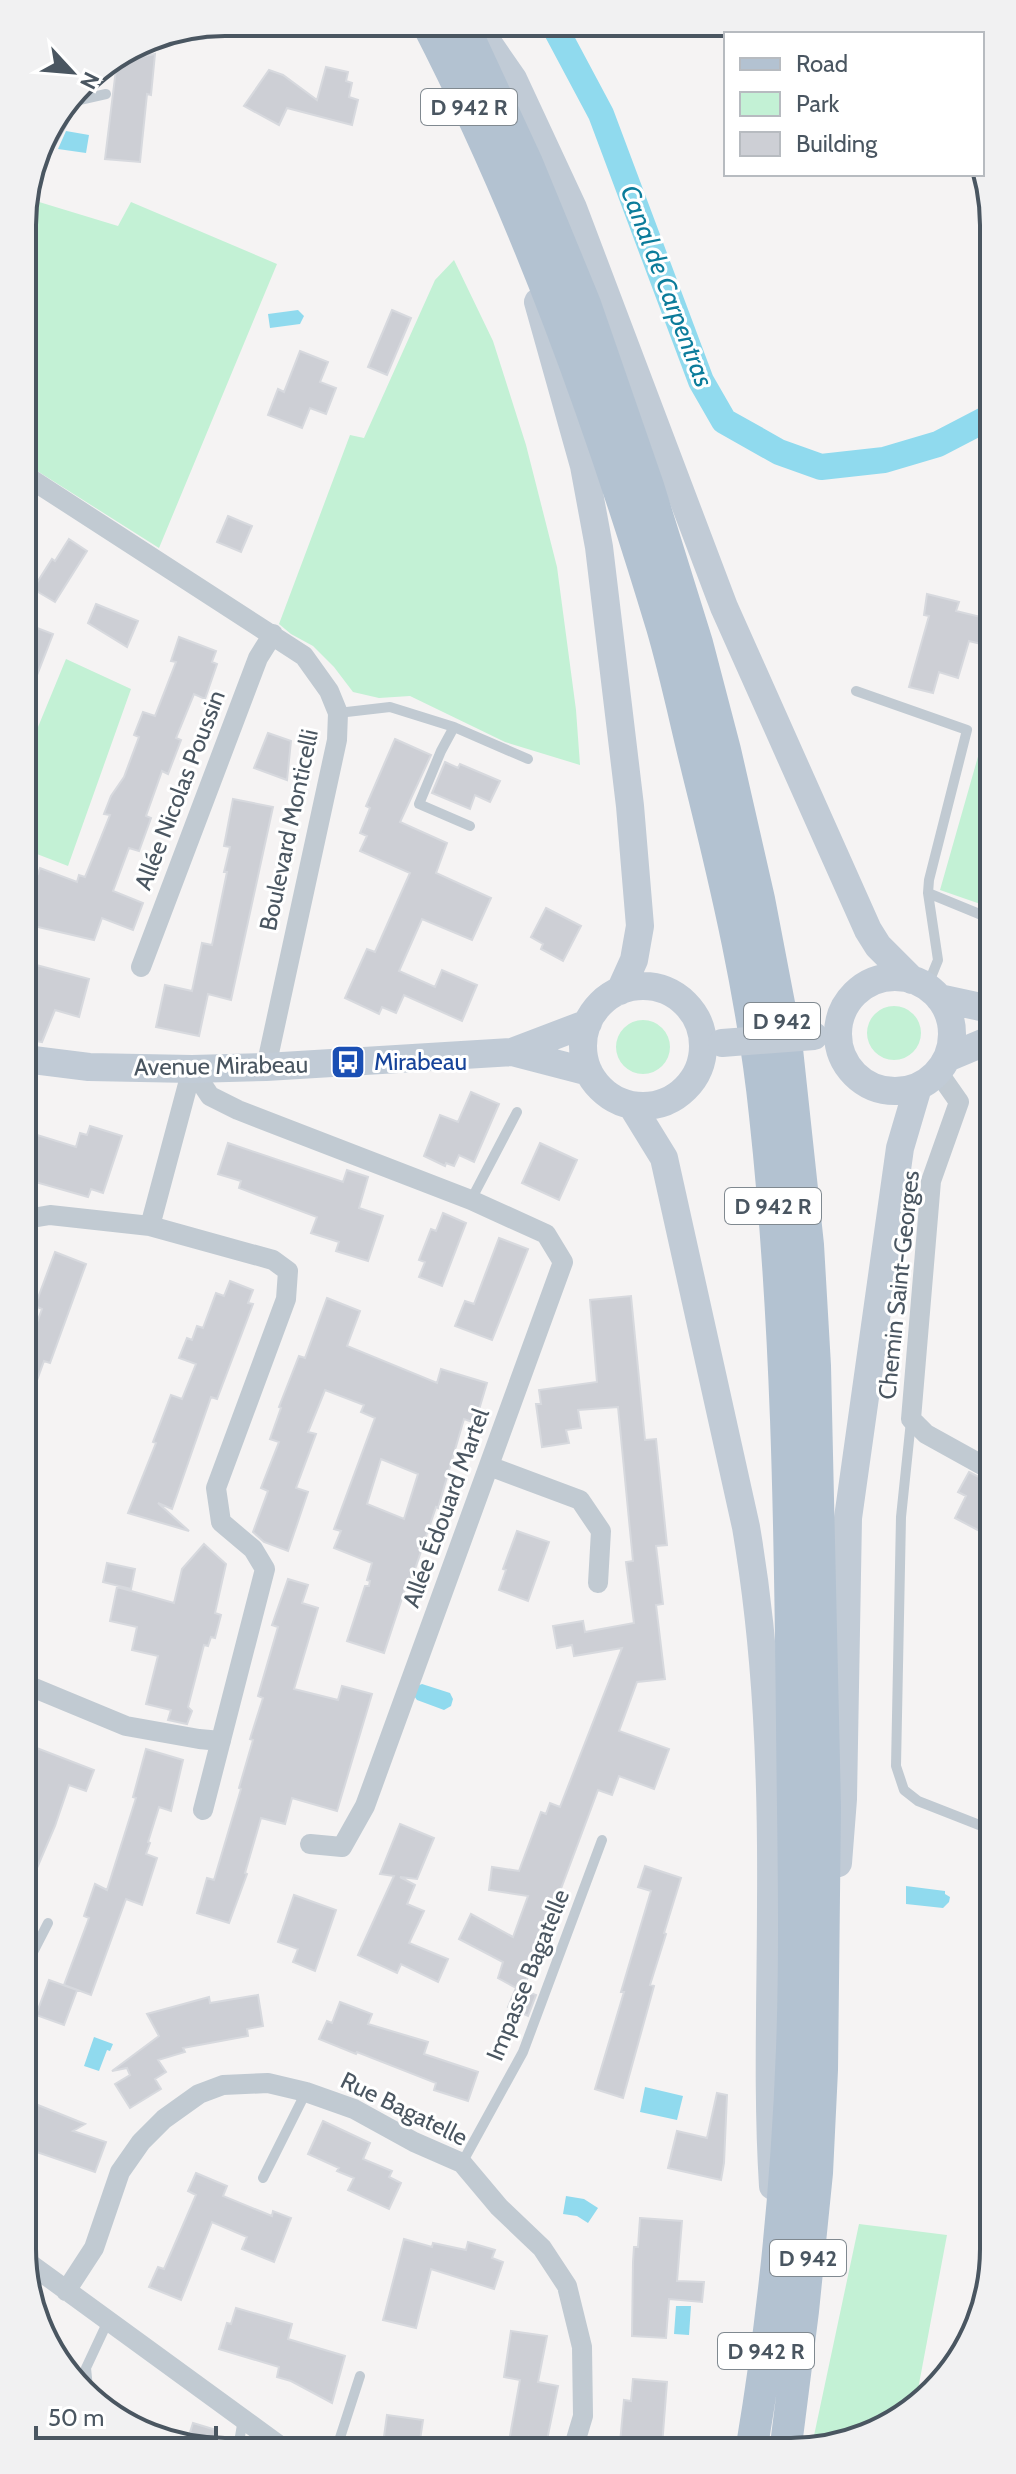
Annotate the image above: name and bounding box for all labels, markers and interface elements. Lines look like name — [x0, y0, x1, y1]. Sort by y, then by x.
north arrow — [32, 32, 112, 112]
legend — [724, 32, 984, 176]
text: Road — [796, 49, 848, 78]
text: N — [74, 68, 105, 93]
road number: D 942 R — [421, 89, 517, 125]
text: Park — [796, 89, 839, 118]
text: Building — [796, 129, 878, 158]
water label: Canal de Carpentras — [614, 181, 720, 391]
street label: Allée Nicolas Poussin — [128, 686, 231, 894]
street label: Boulevard Monticelli — [253, 726, 324, 933]
road number: D 942 — [744, 1003, 820, 1039]
bus stop icon: Mirabeau — [329, 1043, 367, 1081]
place label: Mirabeau — [374, 1047, 467, 1076]
street label: Avenue Mirabeau — [134, 1049, 308, 1082]
street label: Chemin Saint-Georges — [872, 1169, 925, 1401]
road number: D 942 R — [725, 1188, 821, 1224]
street label: Allée Édouard Martel — [396, 1404, 495, 1611]
street label: Impasse Bagatelle — [480, 1885, 575, 2065]
street label: Rue Bagatelle — [336, 2065, 472, 2152]
road number: D 942 — [770, 2240, 846, 2276]
road number: D 942 R — [718, 2333, 814, 2369]
scale bar — [36, 2390, 216, 2440]
text: 50 m — [48, 2403, 104, 2432]

